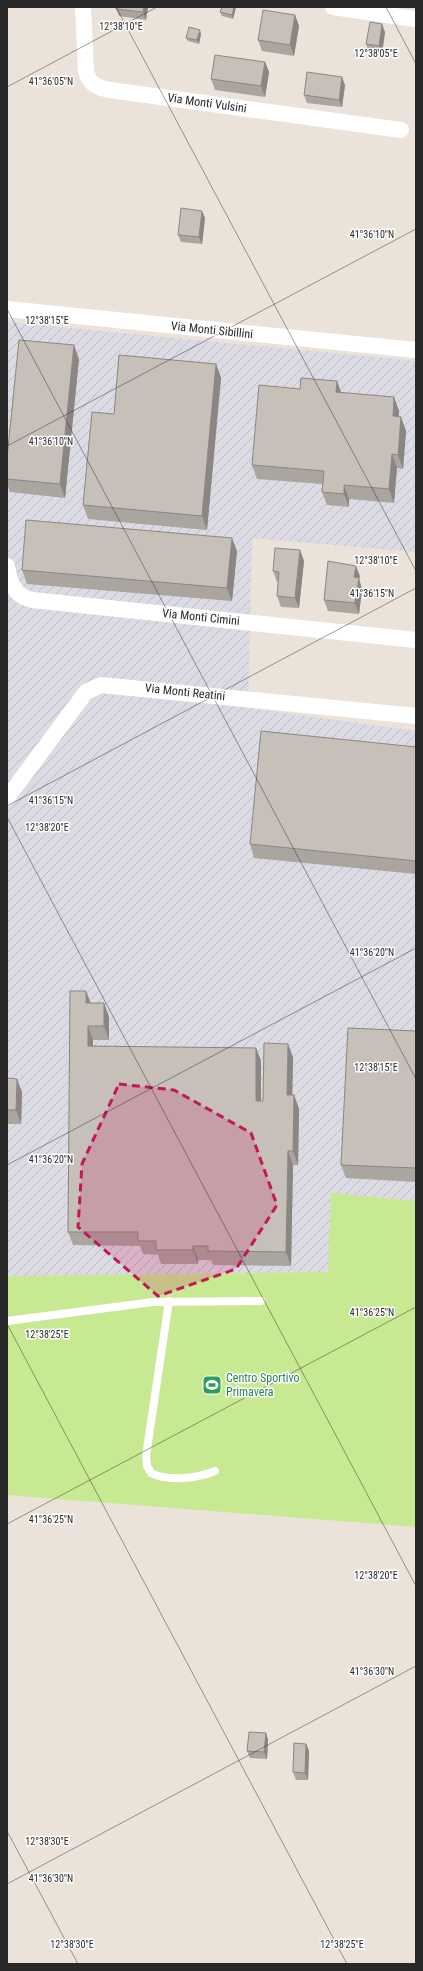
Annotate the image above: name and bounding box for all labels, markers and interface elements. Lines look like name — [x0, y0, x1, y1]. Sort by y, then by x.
text: 12°38'10"E — [99, 21, 143, 32]
text: 12°38'05"E — [354, 48, 398, 59]
text: 41°36'05"N — [29, 76, 73, 87]
street label: Via Monti Vulsini — [166, 91, 248, 115]
text: 41°36'10"N — [350, 229, 394, 240]
text: 12°38'15"E — [25, 315, 69, 326]
street label: Via Monti Sibillini — [170, 319, 254, 341]
text: 41°36'10"N — [29, 436, 73, 447]
text: 12°38'10"E — [354, 555, 398, 566]
text: 41°36'15"N — [350, 588, 394, 599]
street label: Via Monti Cimini — [162, 606, 240, 628]
street label: Via Monti Reatini — [144, 681, 226, 703]
text: 41°36'15"N — [29, 795, 73, 806]
text: 12°38'20"E — [25, 822, 69, 833]
text: 41°36'20"N — [350, 947, 394, 958]
text: 12°38'15"E — [354, 1062, 398, 1073]
text: 41°36'20"N — [29, 1154, 73, 1165]
text: 41°36'25"N — [350, 1307, 394, 1318]
text: 12°38'25"E — [25, 1329, 69, 1340]
place label: Centro Sportivo Primavera — [226, 1371, 300, 1399]
sports icon: Centro Sportivo Primavera — [201, 1374, 223, 1396]
text: 41°36'25"N — [29, 1514, 73, 1525]
text: 12°38'20"E — [354, 1570, 398, 1581]
text: 41°36'30"N — [350, 1666, 394, 1677]
text: 12°38'30"E — [25, 1836, 69, 1847]
text: 41°36'30"N — [29, 1873, 73, 1884]
text: 12°38'30"E — [50, 1939, 94, 1950]
text: 12°38'25"E — [320, 1939, 364, 1950]

